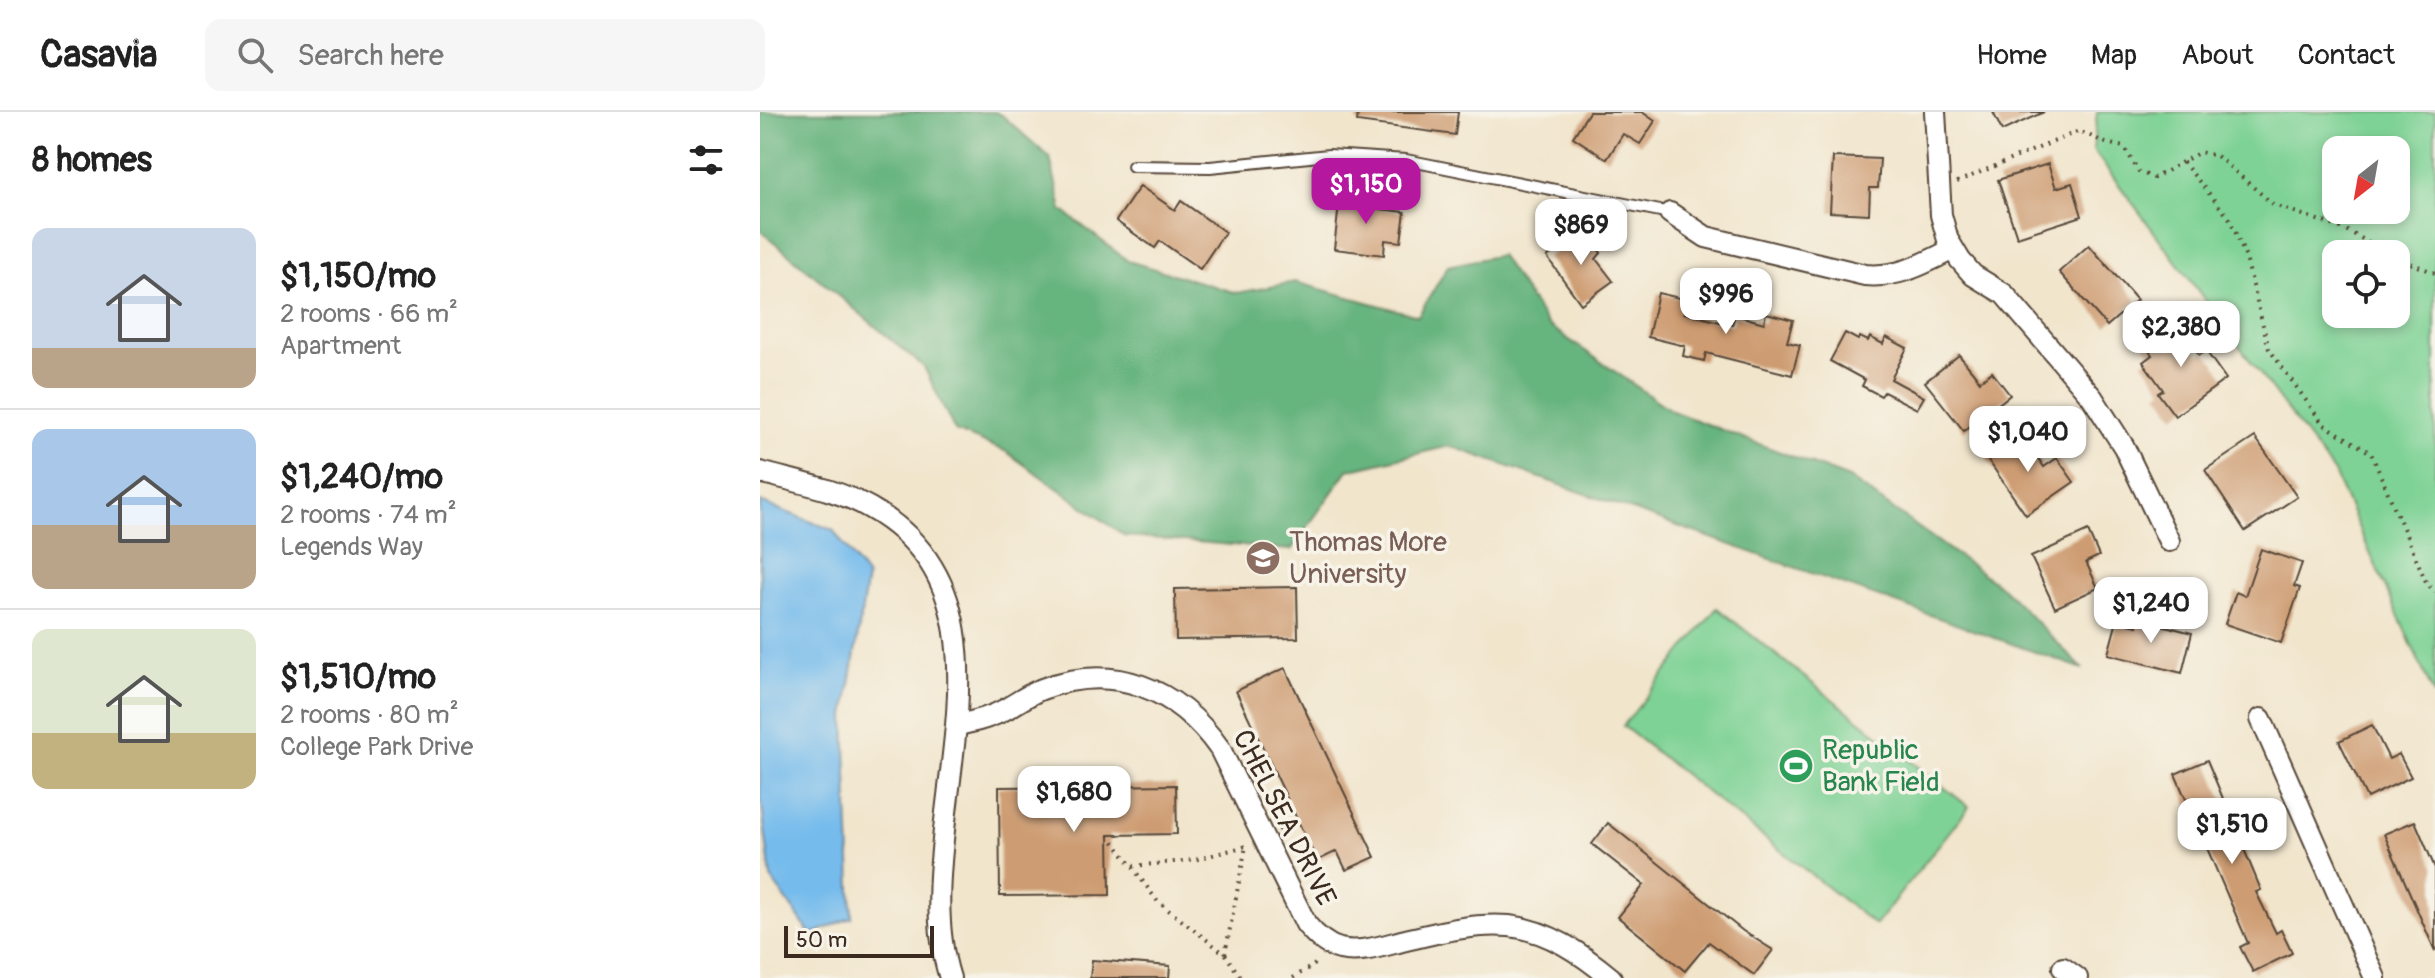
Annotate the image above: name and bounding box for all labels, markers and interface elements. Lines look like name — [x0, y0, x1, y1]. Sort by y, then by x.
search box — [205, 19, 765, 91]
text: Casavia — [40, 31, 157, 79]
icon: search — [233, 33, 277, 77]
text: Search here — [297, 37, 444, 74]
text: Home — [1976, 38, 2047, 73]
text: Map — [2091, 38, 2137, 73]
text: About — [2181, 38, 2254, 73]
text: Contact — [2298, 38, 2395, 73]
north arrow — [2322, 136, 2410, 224]
map controls — [2322, 136, 2410, 328]
icon: filters — [684, 138, 728, 182]
text: 8 homes — [32, 139, 152, 182]
pin: $1,150 — [1301, 158, 1431, 226]
text: $1,150 — [1330, 168, 1402, 200]
pin: $869 — [1534, 199, 1628, 267]
text: $869 — [1553, 209, 1609, 241]
button: locate — [2322, 240, 2410, 328]
text: $1,150/mo — [280, 255, 436, 298]
icon: home — [96, 260, 192, 356]
pin: $996 — [1679, 268, 1773, 336]
text: $996 — [1698, 278, 1754, 310]
text: 2 rooms · 66 m² — [280, 298, 458, 330]
pin: $2,380 — [2116, 301, 2246, 369]
text: $2,380 — [2141, 311, 2221, 343]
text: Apartment — [280, 330, 401, 362]
pin: $1,040 — [1963, 406, 2093, 474]
text: $1,040 — [1987, 416, 2069, 448]
text: $1,240/mo — [280, 456, 443, 499]
icon: home — [96, 461, 192, 557]
text: 2 rooms · 74 m² — [280, 499, 457, 531]
place label: Thomas More University — [1289, 525, 1447, 592]
text: Legends Way — [280, 531, 423, 563]
school or university icon: Thomas More University — [1244, 539, 1282, 577]
pin: $1,240 — [2086, 577, 2216, 645]
text: $1,240 — [2112, 587, 2190, 619]
text: $1,510/mo — [280, 656, 436, 699]
icon: home — [96, 661, 192, 757]
text: 2 rooms · 80 m² — [280, 699, 459, 731]
street label: CHELSEA DRIVE — [1224, 724, 1344, 912]
text: College Park Drive — [280, 731, 473, 763]
place label: Republic Bank Field — [1822, 733, 1940, 800]
sports icon: Republic Bank Field — [1777, 747, 1815, 785]
pin: $1,680 — [1009, 766, 1139, 834]
text: $1,680 — [1036, 776, 1112, 808]
pin: $1,510 — [2167, 798, 2297, 866]
text: $1,510 — [2196, 808, 2268, 840]
scale bar — [784, 922, 934, 958]
text: 50 m — [796, 926, 847, 954]

